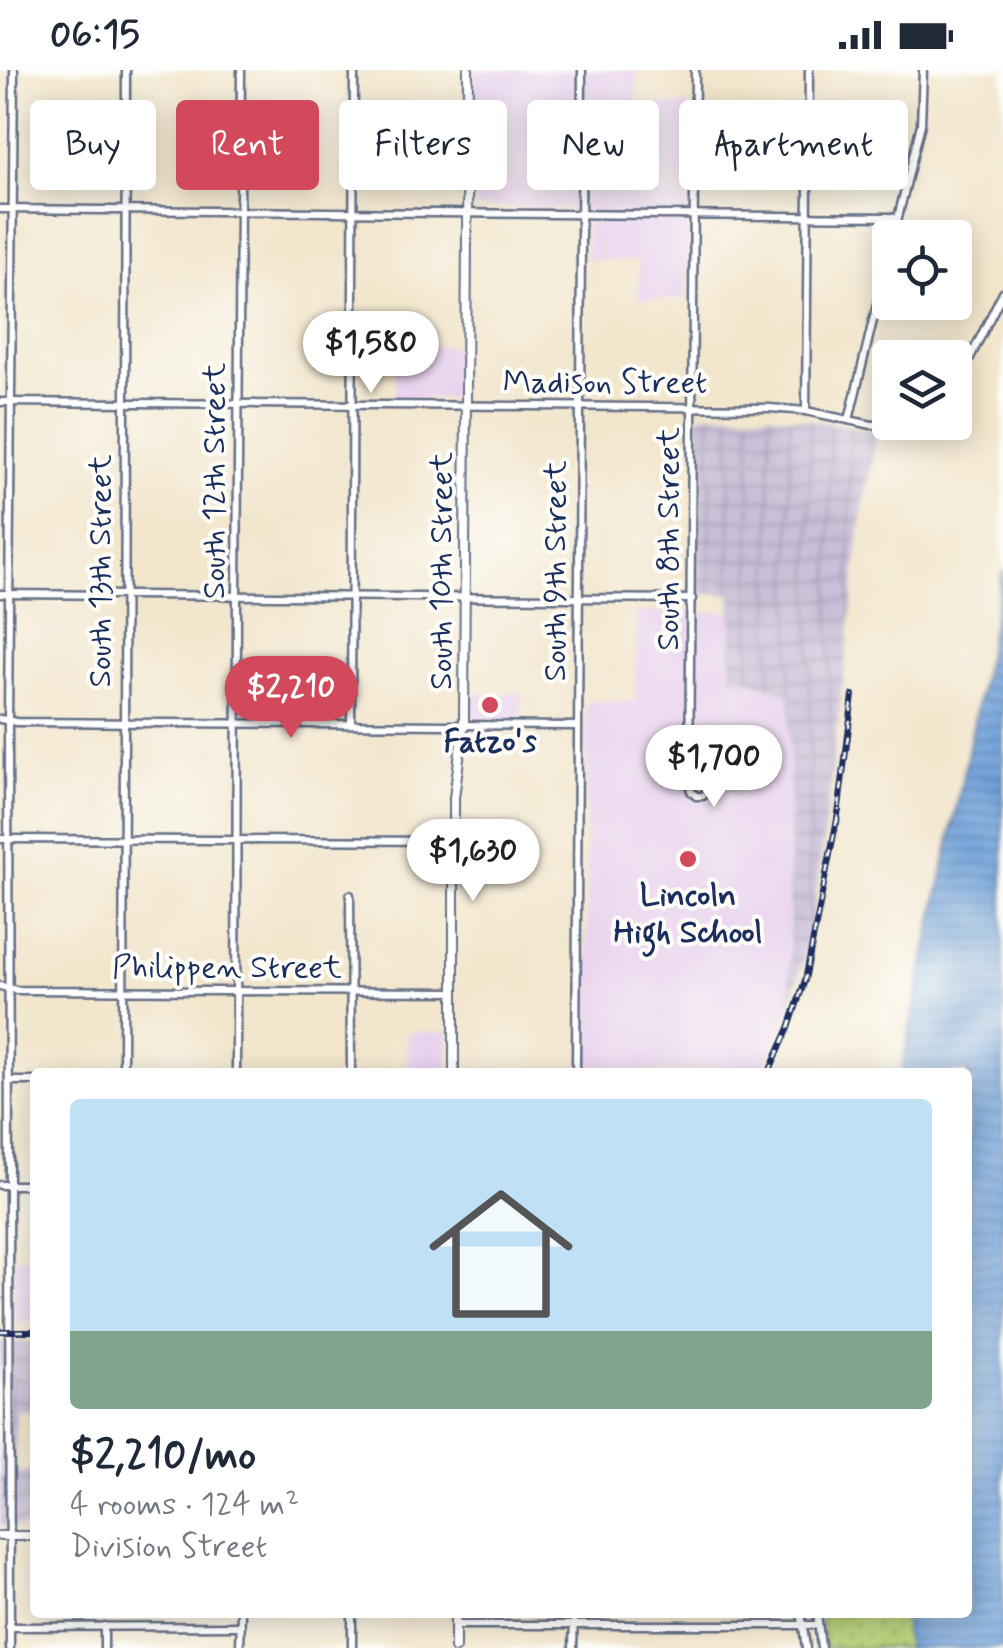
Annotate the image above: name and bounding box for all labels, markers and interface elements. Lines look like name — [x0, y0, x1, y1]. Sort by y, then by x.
text: 06:15 — [50, 11, 140, 60]
chip: Buy — [30, 100, 156, 190]
chip: Rent — [176, 100, 319, 190]
chip: Filters — [339, 100, 507, 190]
chip: New — [527, 100, 659, 190]
chip: Apartment — [679, 100, 908, 190]
map controls — [872, 220, 972, 440]
button: locate — [872, 220, 972, 320]
pin: $1,580 — [290, 311, 452, 396]
text: $1,580 — [325, 322, 417, 364]
button: layers — [872, 340, 972, 440]
street label: Madison Street — [503, 362, 707, 404]
street label: South 12th Street — [194, 363, 236, 599]
street label: South 8th Street — [648, 427, 690, 651]
street label: South 10th Street — [421, 452, 463, 690]
street label: South 13th Street — [80, 454, 122, 688]
street label: South 9th Street — [535, 460, 577, 682]
pin: $2,210 — [210, 656, 372, 741]
text: $2,210 — [247, 667, 335, 709]
marker: Fatzo's — [479, 694, 501, 716]
place label: Fatzo's — [443, 721, 538, 763]
pin: $1,700 — [633, 725, 795, 810]
text: $1,700 — [667, 736, 761, 778]
pin: $1,630 — [392, 819, 554, 904]
text: $1,630 — [429, 830, 517, 872]
marker: Lincoln High School — [677, 848, 699, 870]
place label: Lincoln High School — [613, 875, 763, 958]
street label: Philippen Street — [112, 947, 342, 989]
icon: home — [411, 1164, 591, 1344]
text: $2,210/mo — [70, 1429, 256, 1484]
text: 4 rooms · 124 m² — [70, 1484, 299, 1526]
text: Division Street — [70, 1526, 267, 1568]

